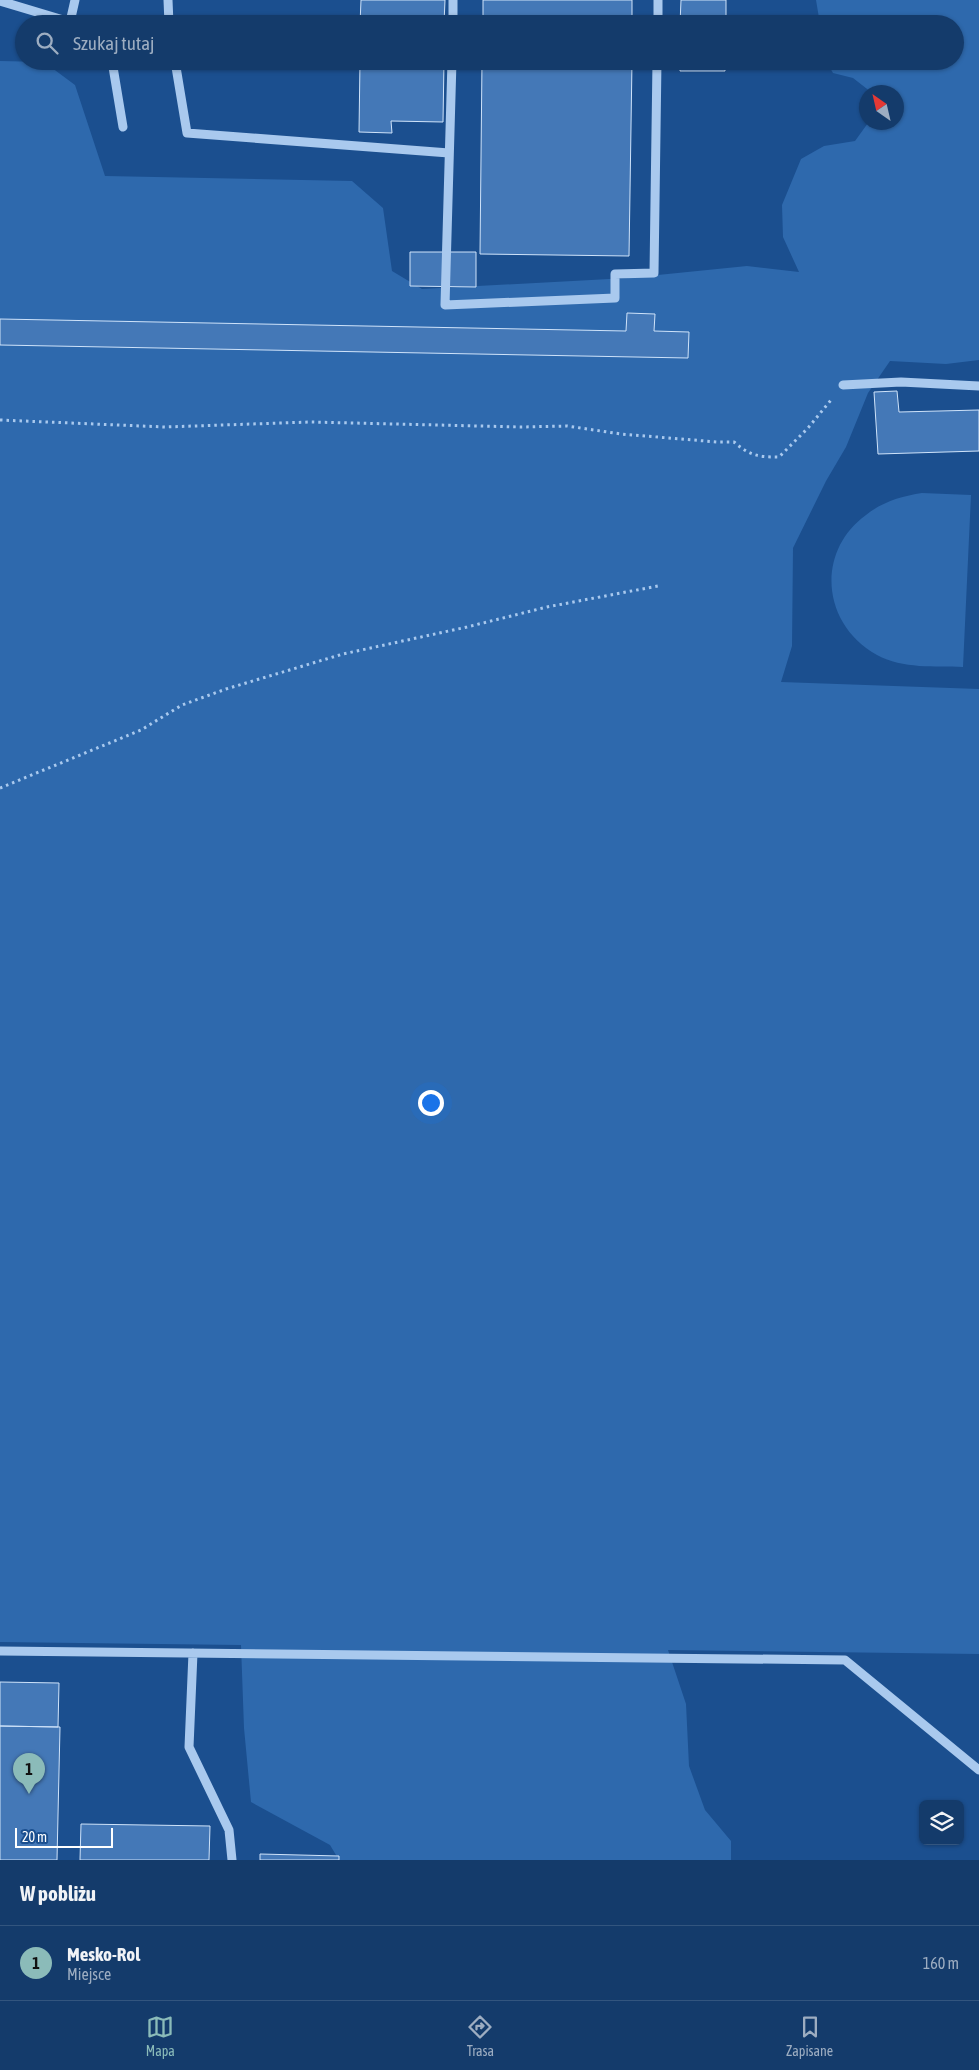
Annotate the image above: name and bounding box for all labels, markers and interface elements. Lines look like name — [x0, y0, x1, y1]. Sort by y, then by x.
search box — [15, 15, 964, 70]
icon: search — [33, 29, 61, 57]
text: Szukaj tutaj — [73, 32, 155, 54]
north arrow — [859, 85, 904, 130]
your location — [418, 1090, 444, 1116]
pin: 1 — [13, 1753, 45, 1794]
map controls — [919, 1800, 964, 1845]
button: layers — [919, 1800, 964, 1845]
scale bar — [15, 1825, 112, 1848]
text: 20 m — [22, 1829, 47, 1845]
text: W pobliżu — [20, 1881, 96, 1905]
text: Mesko-Rol — [67, 1943, 140, 1965]
text: 1 — [32, 1954, 40, 1972]
text: 160 m — [923, 1954, 959, 1972]
text: Miejsce — [67, 1965, 111, 1983]
tab: Mapa — [146, 2013, 175, 2059]
tab: Trasa — [466, 2013, 494, 2059]
tab: Zapisane — [786, 2013, 833, 2059]

